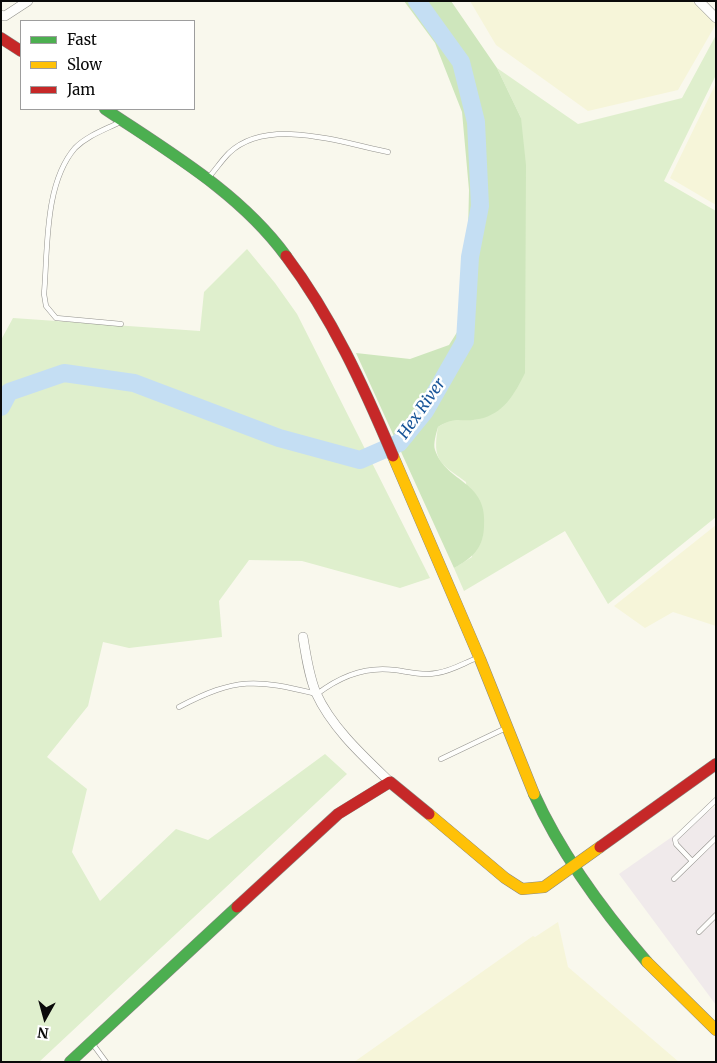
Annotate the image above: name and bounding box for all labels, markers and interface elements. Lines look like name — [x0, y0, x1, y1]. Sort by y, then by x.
legend — [20, 20, 195, 110]
text: Fast — [67, 30, 97, 49]
text: Slow — [67, 55, 102, 74]
text: Jam — [67, 80, 95, 99]
water label: Hex River — [394, 375, 450, 443]
north arrow — [20, 993, 70, 1043]
text: N — [37, 1023, 50, 1042]

